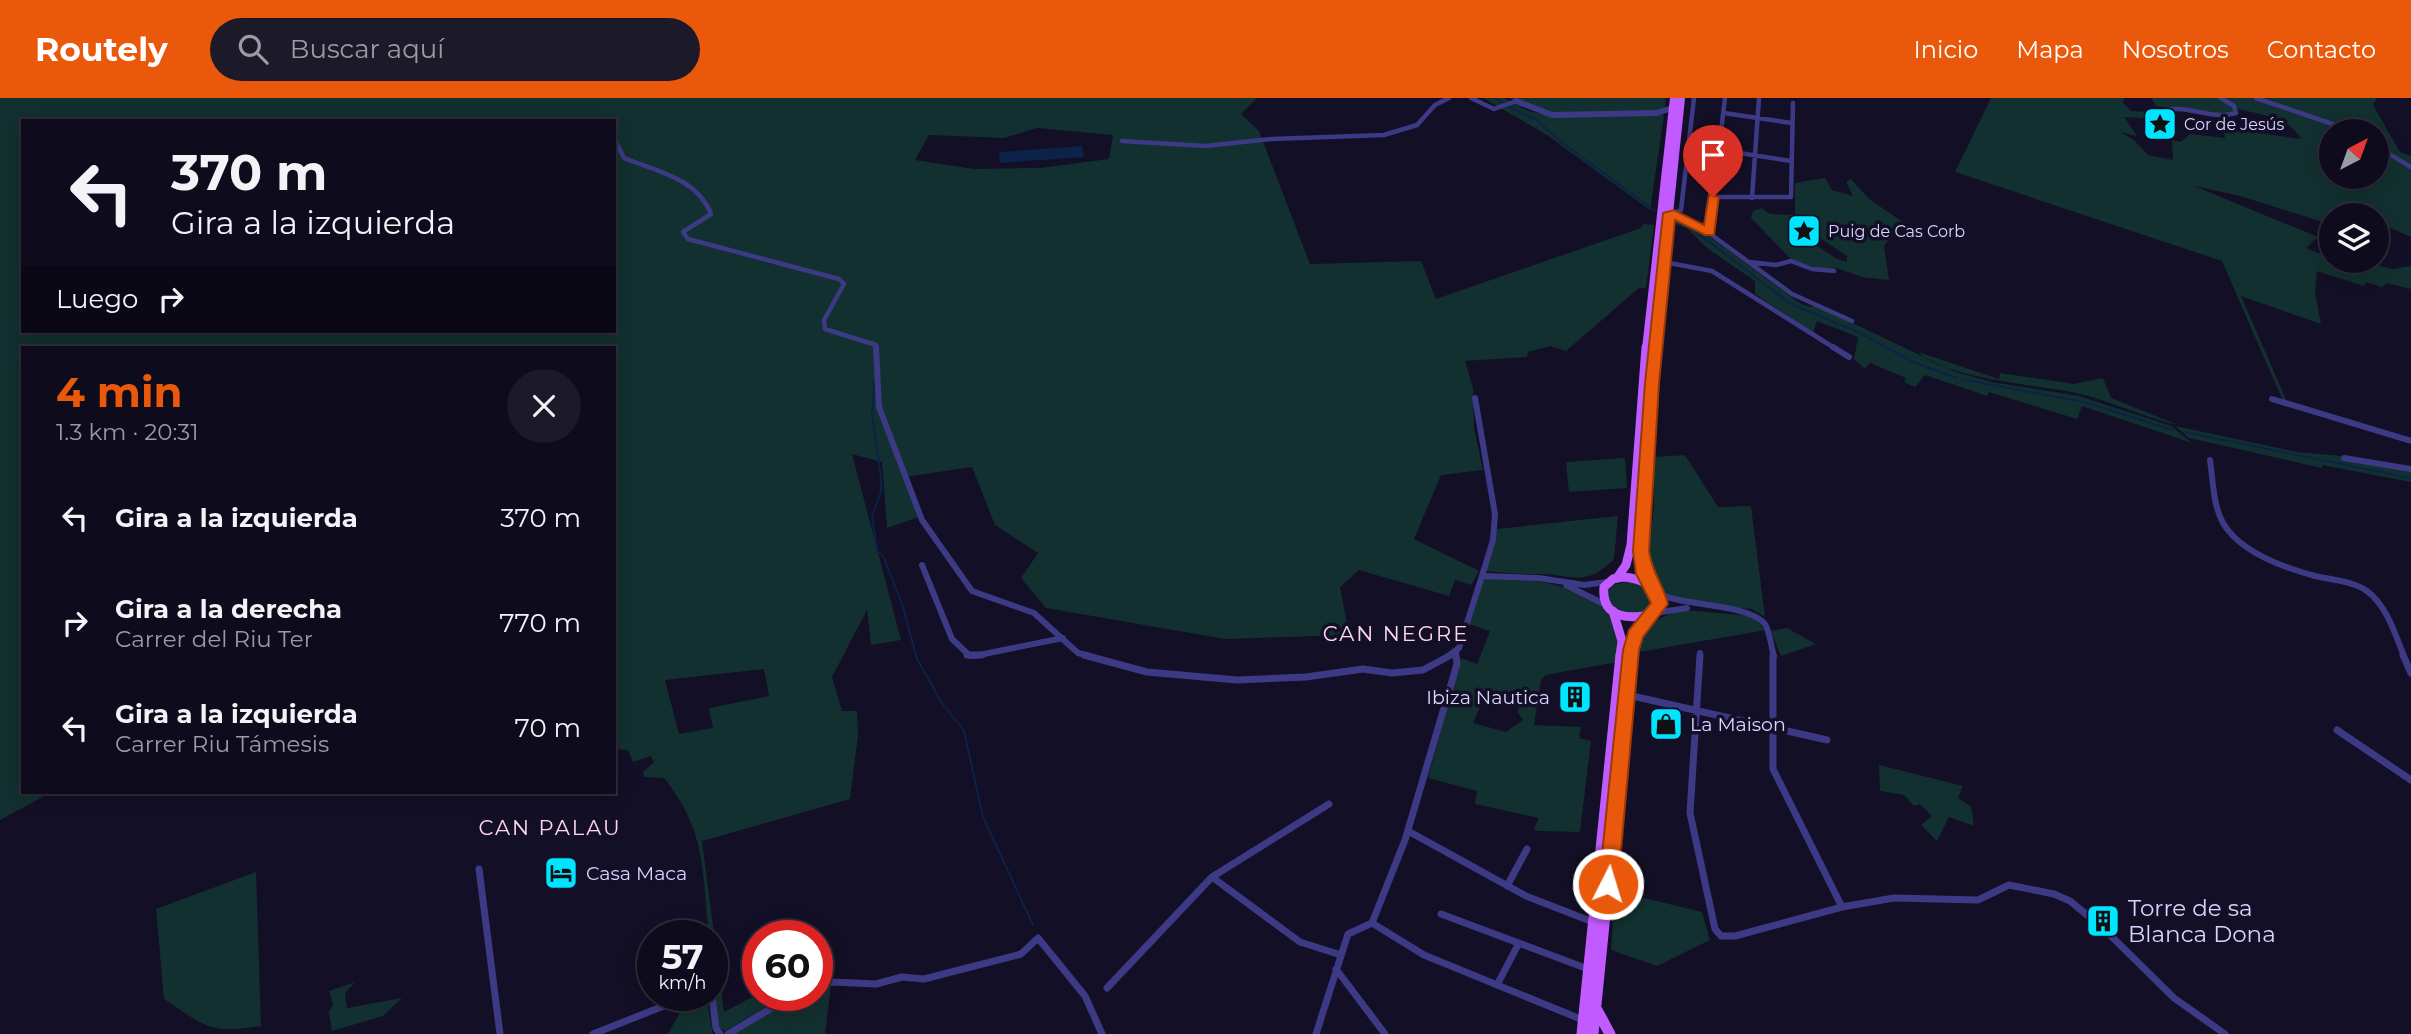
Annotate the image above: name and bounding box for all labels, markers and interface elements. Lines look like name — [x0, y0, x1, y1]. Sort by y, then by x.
search box — [210, 18, 700, 81]
text: Routely — [35, 29, 168, 69]
icon: search — [234, 30, 272, 68]
text: Buscar aquí — [290, 33, 444, 65]
text: Inicio — [1913, 35, 1978, 64]
text: Mapa — [2016, 35, 2084, 64]
text: Nosotros — [2122, 35, 2229, 64]
text: Contacto — [2267, 35, 2376, 64]
place icon: Cor de Jesús — [2141, 105, 2179, 143]
place label: Cor de Jesús — [2184, 115, 2285, 134]
north arrow — [2319, 119, 2389, 189]
map controls — [2319, 119, 2389, 273]
pin — [1683, 125, 1743, 197]
icon: arrive — [1694, 136, 1732, 174]
text: 370 m — [171, 143, 328, 202]
icon: left — [56, 147, 147, 238]
text: Gira a la izquierda — [171, 203, 455, 242]
button: layers — [2319, 203, 2389, 273]
place icon: Puig de Cas Corb — [1785, 212, 1823, 250]
place label: Puig de Cas Corb — [1828, 222, 1965, 241]
icon: right — [152, 280, 190, 318]
text: Luego — [56, 283, 138, 315]
text: 4 min — [56, 366, 183, 418]
button: close — [507, 369, 581, 443]
text: 1.3 km · 20:31 — [56, 418, 199, 446]
icon: left — [56, 499, 94, 537]
text: Gira a la izquierda — [115, 502, 358, 534]
text: 370 m — [500, 502, 581, 534]
text: Gira a la derecha — [115, 593, 342, 625]
icon: right — [56, 604, 94, 642]
text: 770 m — [499, 607, 581, 639]
district label: CAN NEGRE — [1323, 621, 1469, 646]
text: Carrer del Riu Ter — [115, 625, 313, 653]
building icon: Ibiza Nautica — [1556, 678, 1594, 716]
place label: Ibiza Nautica — [1426, 686, 1550, 709]
text: Gira a la izquierda — [115, 698, 358, 730]
shop icon: La Maison — [1647, 705, 1685, 743]
icon: left — [56, 709, 94, 747]
text: 70 m — [515, 712, 581, 744]
place label: La Maison — [1690, 713, 1786, 736]
text: Carrer Riu Támesis — [115, 730, 329, 758]
district label: CAN PALAU — [478, 815, 622, 840]
position arrow — [1571, 847, 1645, 921]
hotel icon: Casa Maca — [542, 854, 580, 892]
place label: Casa Maca — [586, 862, 687, 885]
place label: Torre de sa Blanca Dona — [2128, 894, 2276, 948]
building icon: Torre de sa Blanca Dona — [2084, 902, 2122, 940]
speed limit sign: 60 — [742, 920, 833, 1011]
text: 57 — [661, 935, 704, 978]
text: km/h — [658, 972, 707, 994]

